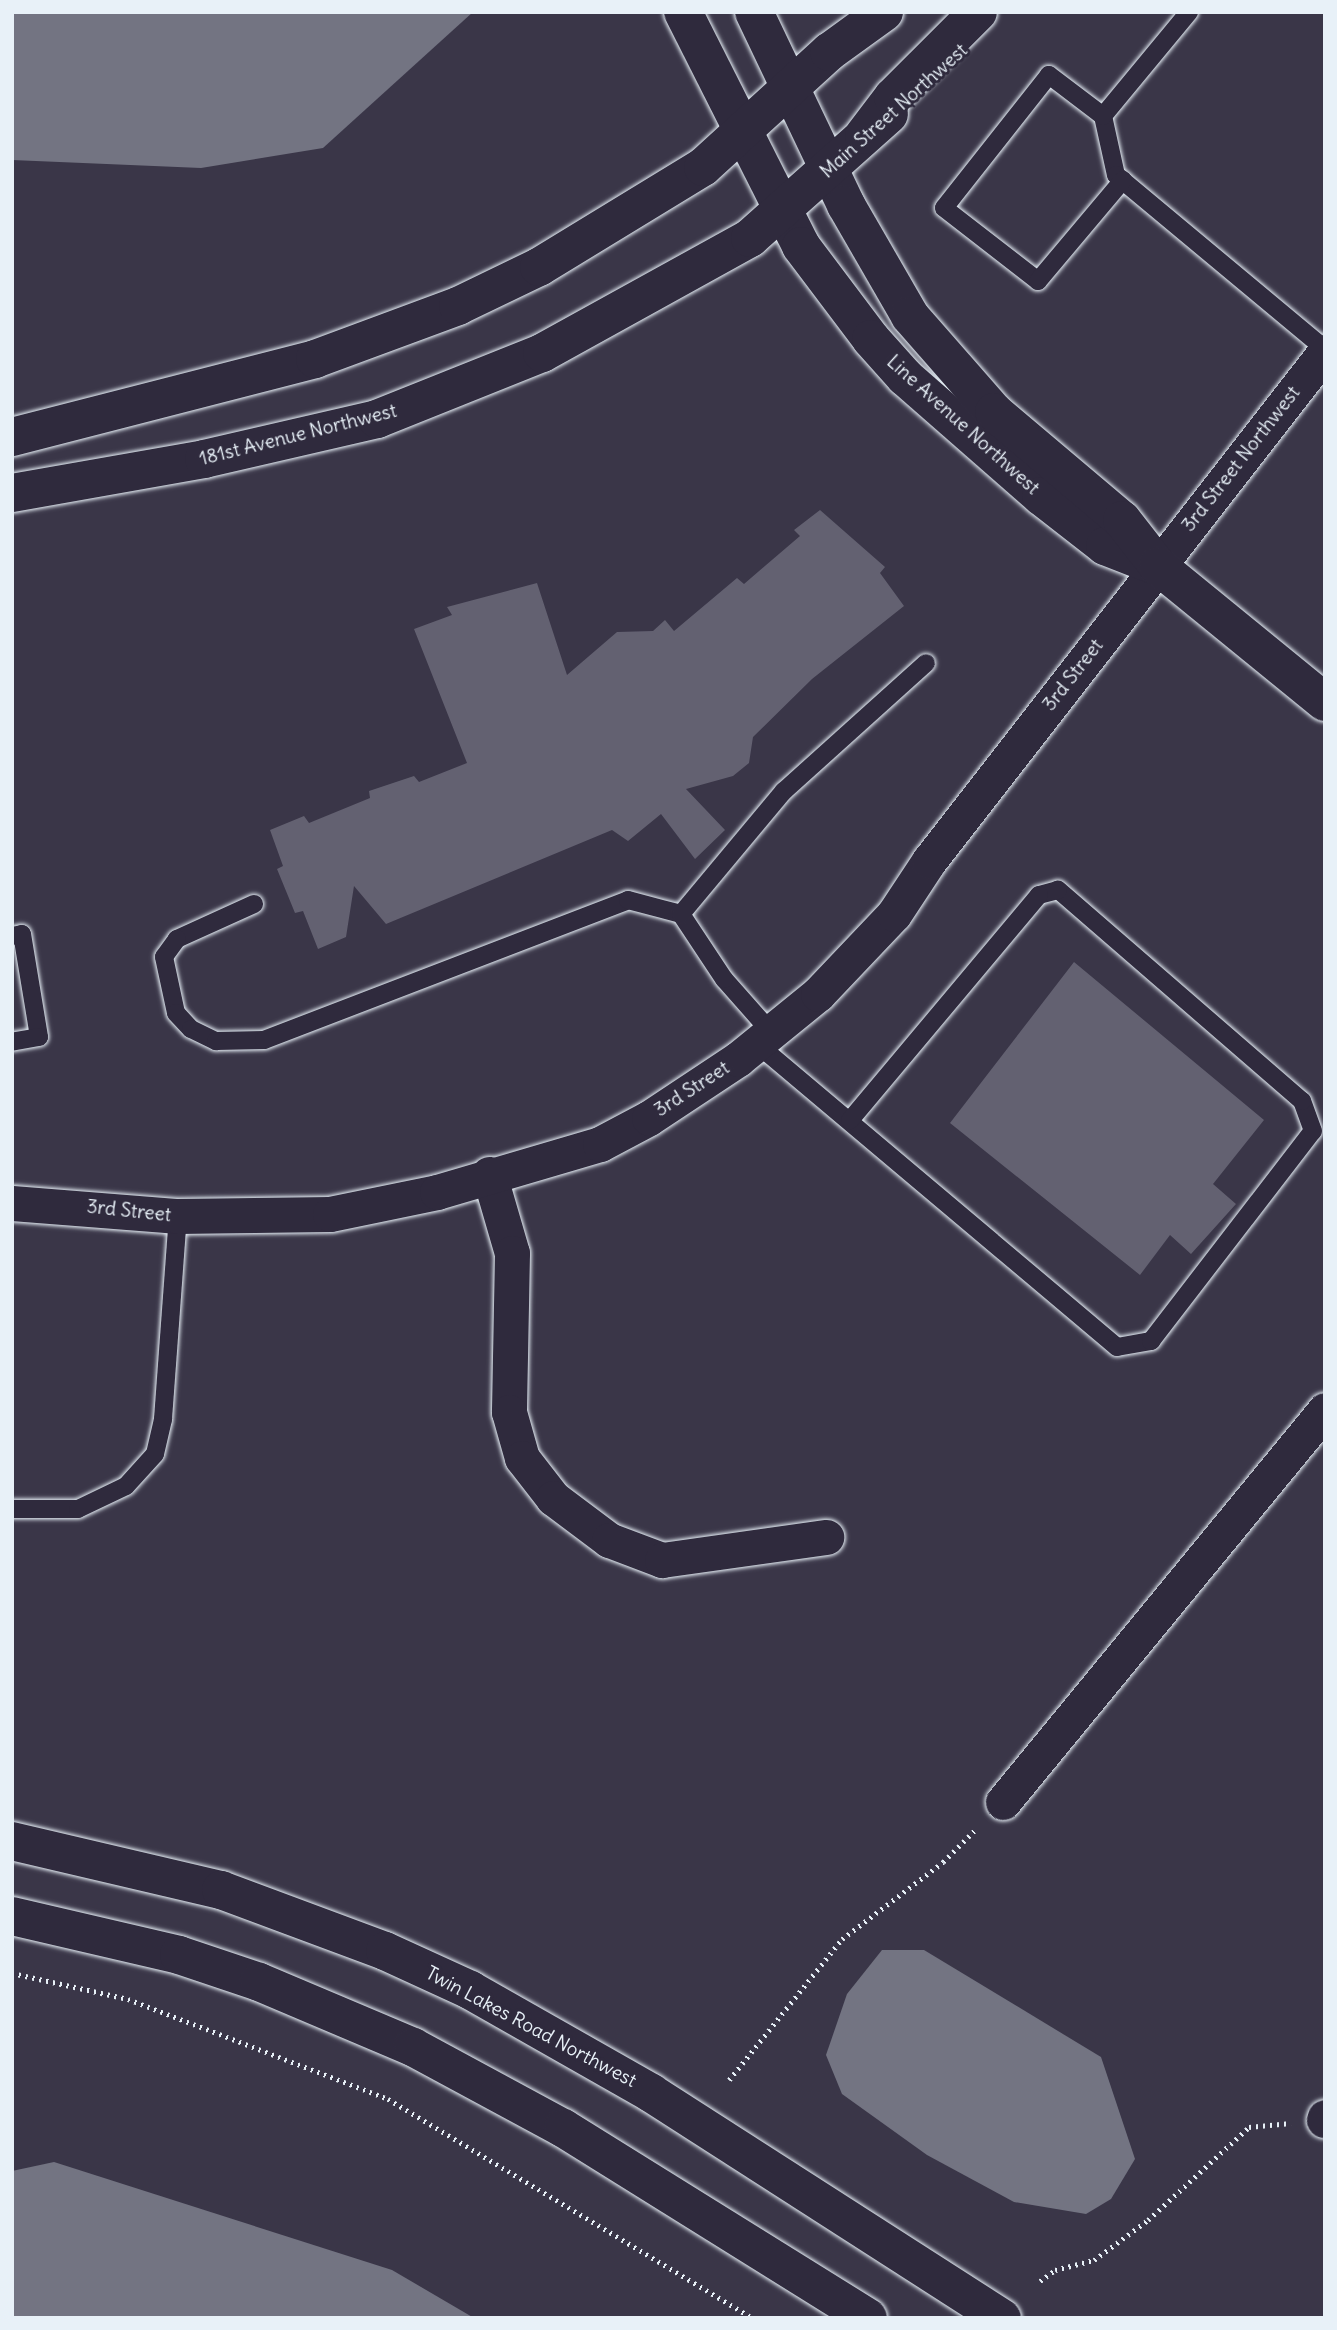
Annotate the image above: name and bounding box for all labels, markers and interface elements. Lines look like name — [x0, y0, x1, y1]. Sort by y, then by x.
street label: Main Street Northwest — [816, 39, 972, 183]
street label: Line Avenue Northwest — [882, 350, 1044, 500]
street label: 3rd Street Northwest — [1177, 382, 1305, 536]
street label: 181st Avenue Northwest — [197, 399, 399, 471]
street label: 3rd Street — [1038, 635, 1108, 715]
street label: 3rd Street — [650, 1056, 734, 1122]
street label: 3rd Street — [86, 1195, 172, 1227]
street label: Twin Lakes Road Northwest — [422, 1962, 640, 2092]

